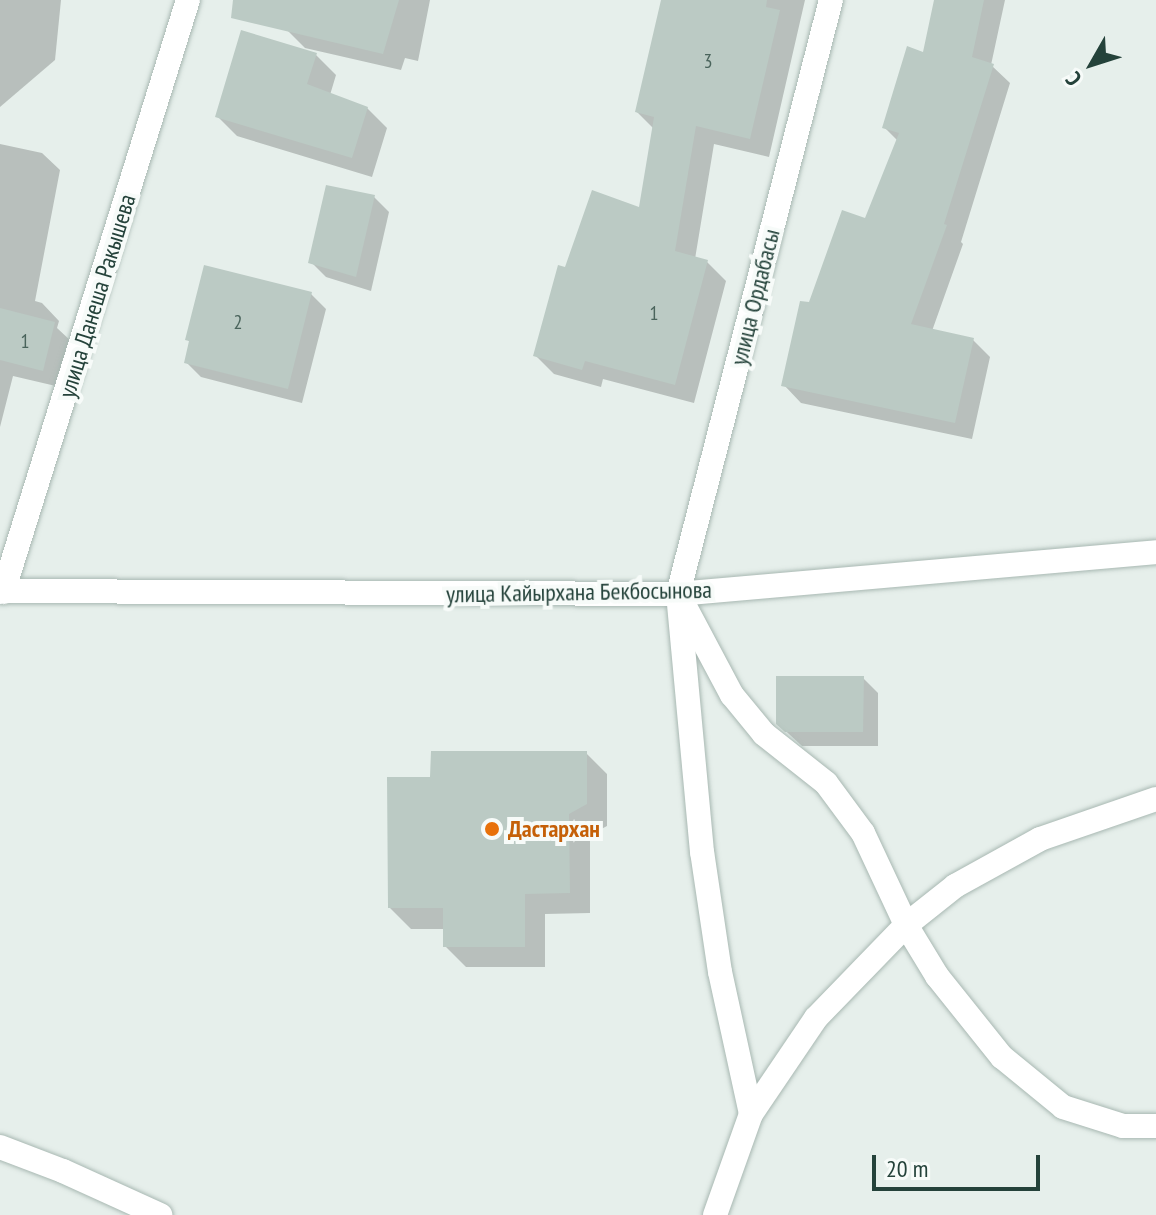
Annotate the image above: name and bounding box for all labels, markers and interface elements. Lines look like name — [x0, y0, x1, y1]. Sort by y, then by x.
north arrow — [1052, 24, 1132, 104]
house number: 3 — [704, 49, 712, 73]
text: С — [1059, 66, 1087, 92]
street label: улица Данеша Ракышева — [52, 191, 142, 401]
street label: улица Ордабасы — [724, 226, 786, 368]
house number: 1 — [650, 301, 658, 325]
house number: 2 — [234, 310, 242, 334]
house number: 1 — [21, 329, 29, 353]
street label: улица Кайырхана Бекбосынова — [446, 575, 712, 609]
place label: Дастархан — [508, 815, 600, 843]
marker: Дастархан — [483, 820, 501, 838]
scale bar — [876, 1139, 1044, 1189]
text: 20 m — [886, 1153, 928, 1184]

